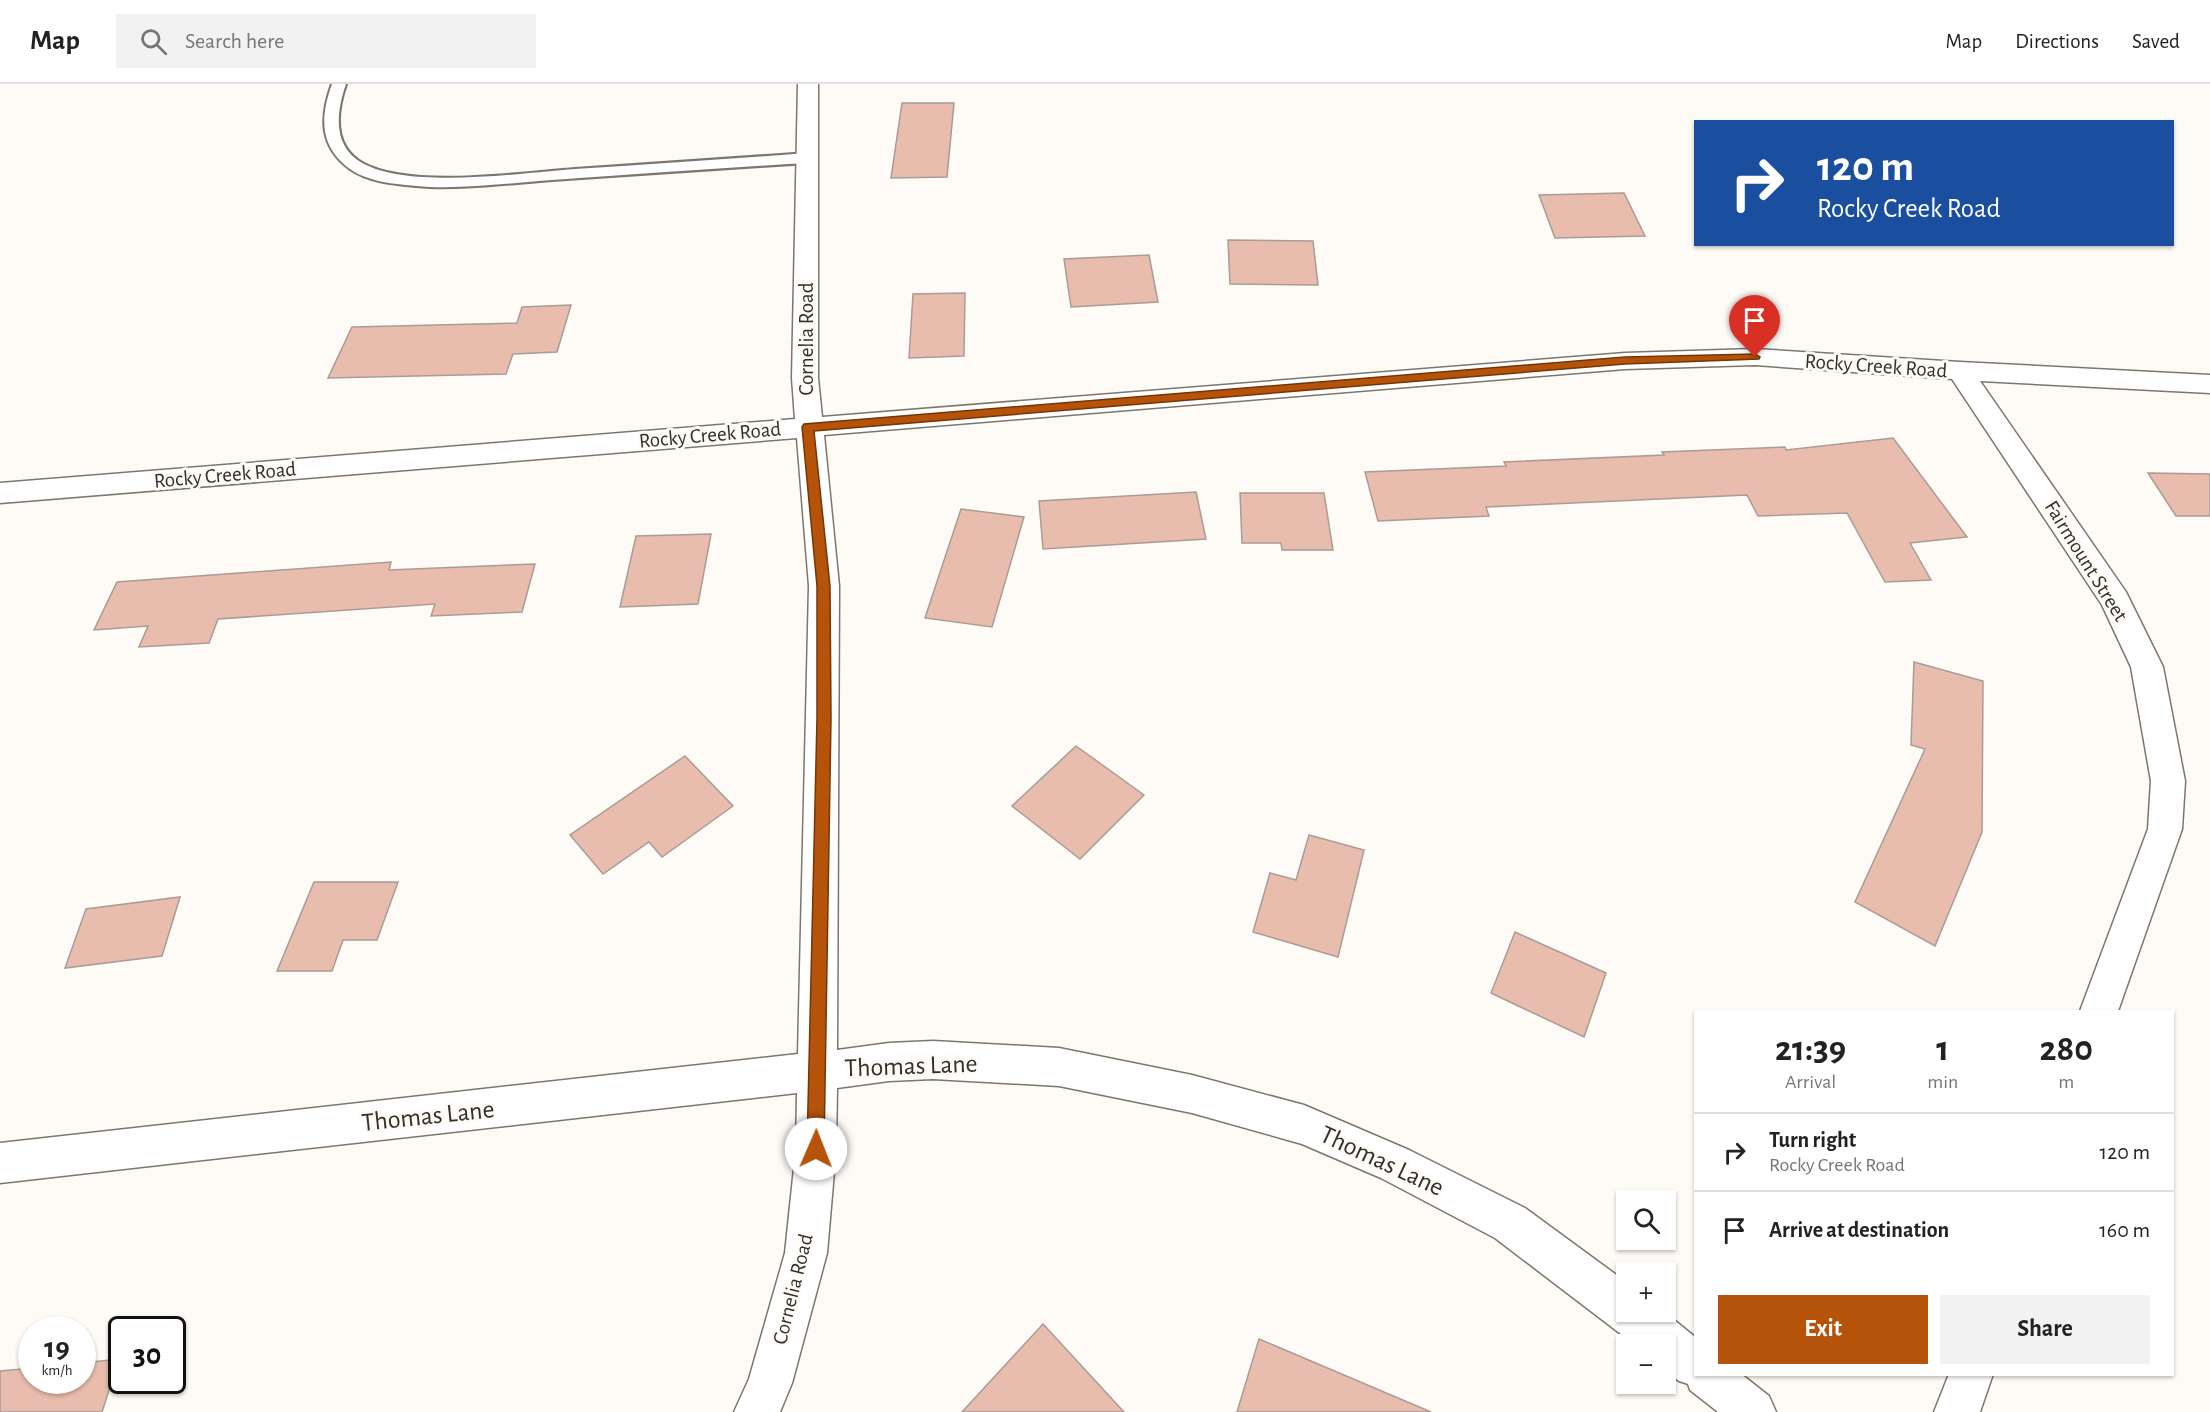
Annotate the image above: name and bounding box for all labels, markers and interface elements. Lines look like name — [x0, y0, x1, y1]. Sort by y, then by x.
search box — [116, 14, 536, 68]
icon: search — [137, 25, 170, 58]
text: Map — [30, 27, 80, 55]
text: Search here — [185, 30, 284, 52]
text: Map — [1946, 31, 1982, 52]
text: Directions — [2015, 31, 2099, 52]
text: Saved — [2132, 31, 2180, 52]
icon: right — [1718, 144, 1796, 222]
text: 120 m — [1817, 146, 1914, 188]
text: Rocky Creek Road — [1817, 195, 2001, 222]
street label: Cornelia Road — [796, 282, 817, 396]
pin — [1729, 295, 1780, 357]
icon: arrive — [1738, 304, 1771, 337]
street label: Rocky Creek Road — [1804, 351, 1948, 381]
street label: Rocky Creek Road — [638, 418, 782, 452]
street label: Rocky Creek Road — [153, 458, 297, 492]
street label: Fairmount Street — [2040, 497, 2132, 625]
text: 21:39 — [1775, 1031, 1846, 1067]
text: 1 — [1936, 1031, 1949, 1067]
text: 280 — [2039, 1031, 2093, 1067]
street label: Thomas Lane — [844, 1051, 978, 1081]
text: Arrival — [1785, 1072, 1836, 1092]
text: min — [1927, 1072, 1958, 1092]
text: m — [2058, 1072, 2074, 1092]
street label: Thomas Lane — [360, 1096, 496, 1136]
position arrow — [784, 1117, 848, 1181]
street label: Thomas Lane — [1316, 1121, 1448, 1201]
text: Turn right — [1769, 1129, 1856, 1151]
icon: right — [1718, 1136, 1751, 1169]
text: 120 m — [2100, 1141, 2150, 1163]
text: Rocky Creek Road — [1769, 1155, 1905, 1175]
map controls — [1616, 1190, 1676, 1394]
button: search — [1616, 1190, 1676, 1250]
icon: arrive — [1718, 1214, 1751, 1247]
text: Arrive at destination — [1769, 1219, 1949, 1241]
text: 160 m — [2099, 1219, 2150, 1241]
street label: Cornelia Road — [769, 1231, 817, 1346]
button: + — [1616, 1262, 1676, 1322]
button: Exit — [1718, 1295, 1928, 1364]
button: Share — [1940, 1295, 2150, 1364]
speed limit sign: 30 — [108, 1316, 186, 1394]
text: 19 — [44, 1333, 70, 1363]
button: − — [1616, 1334, 1676, 1394]
text: km/h — [42, 1363, 72, 1378]

